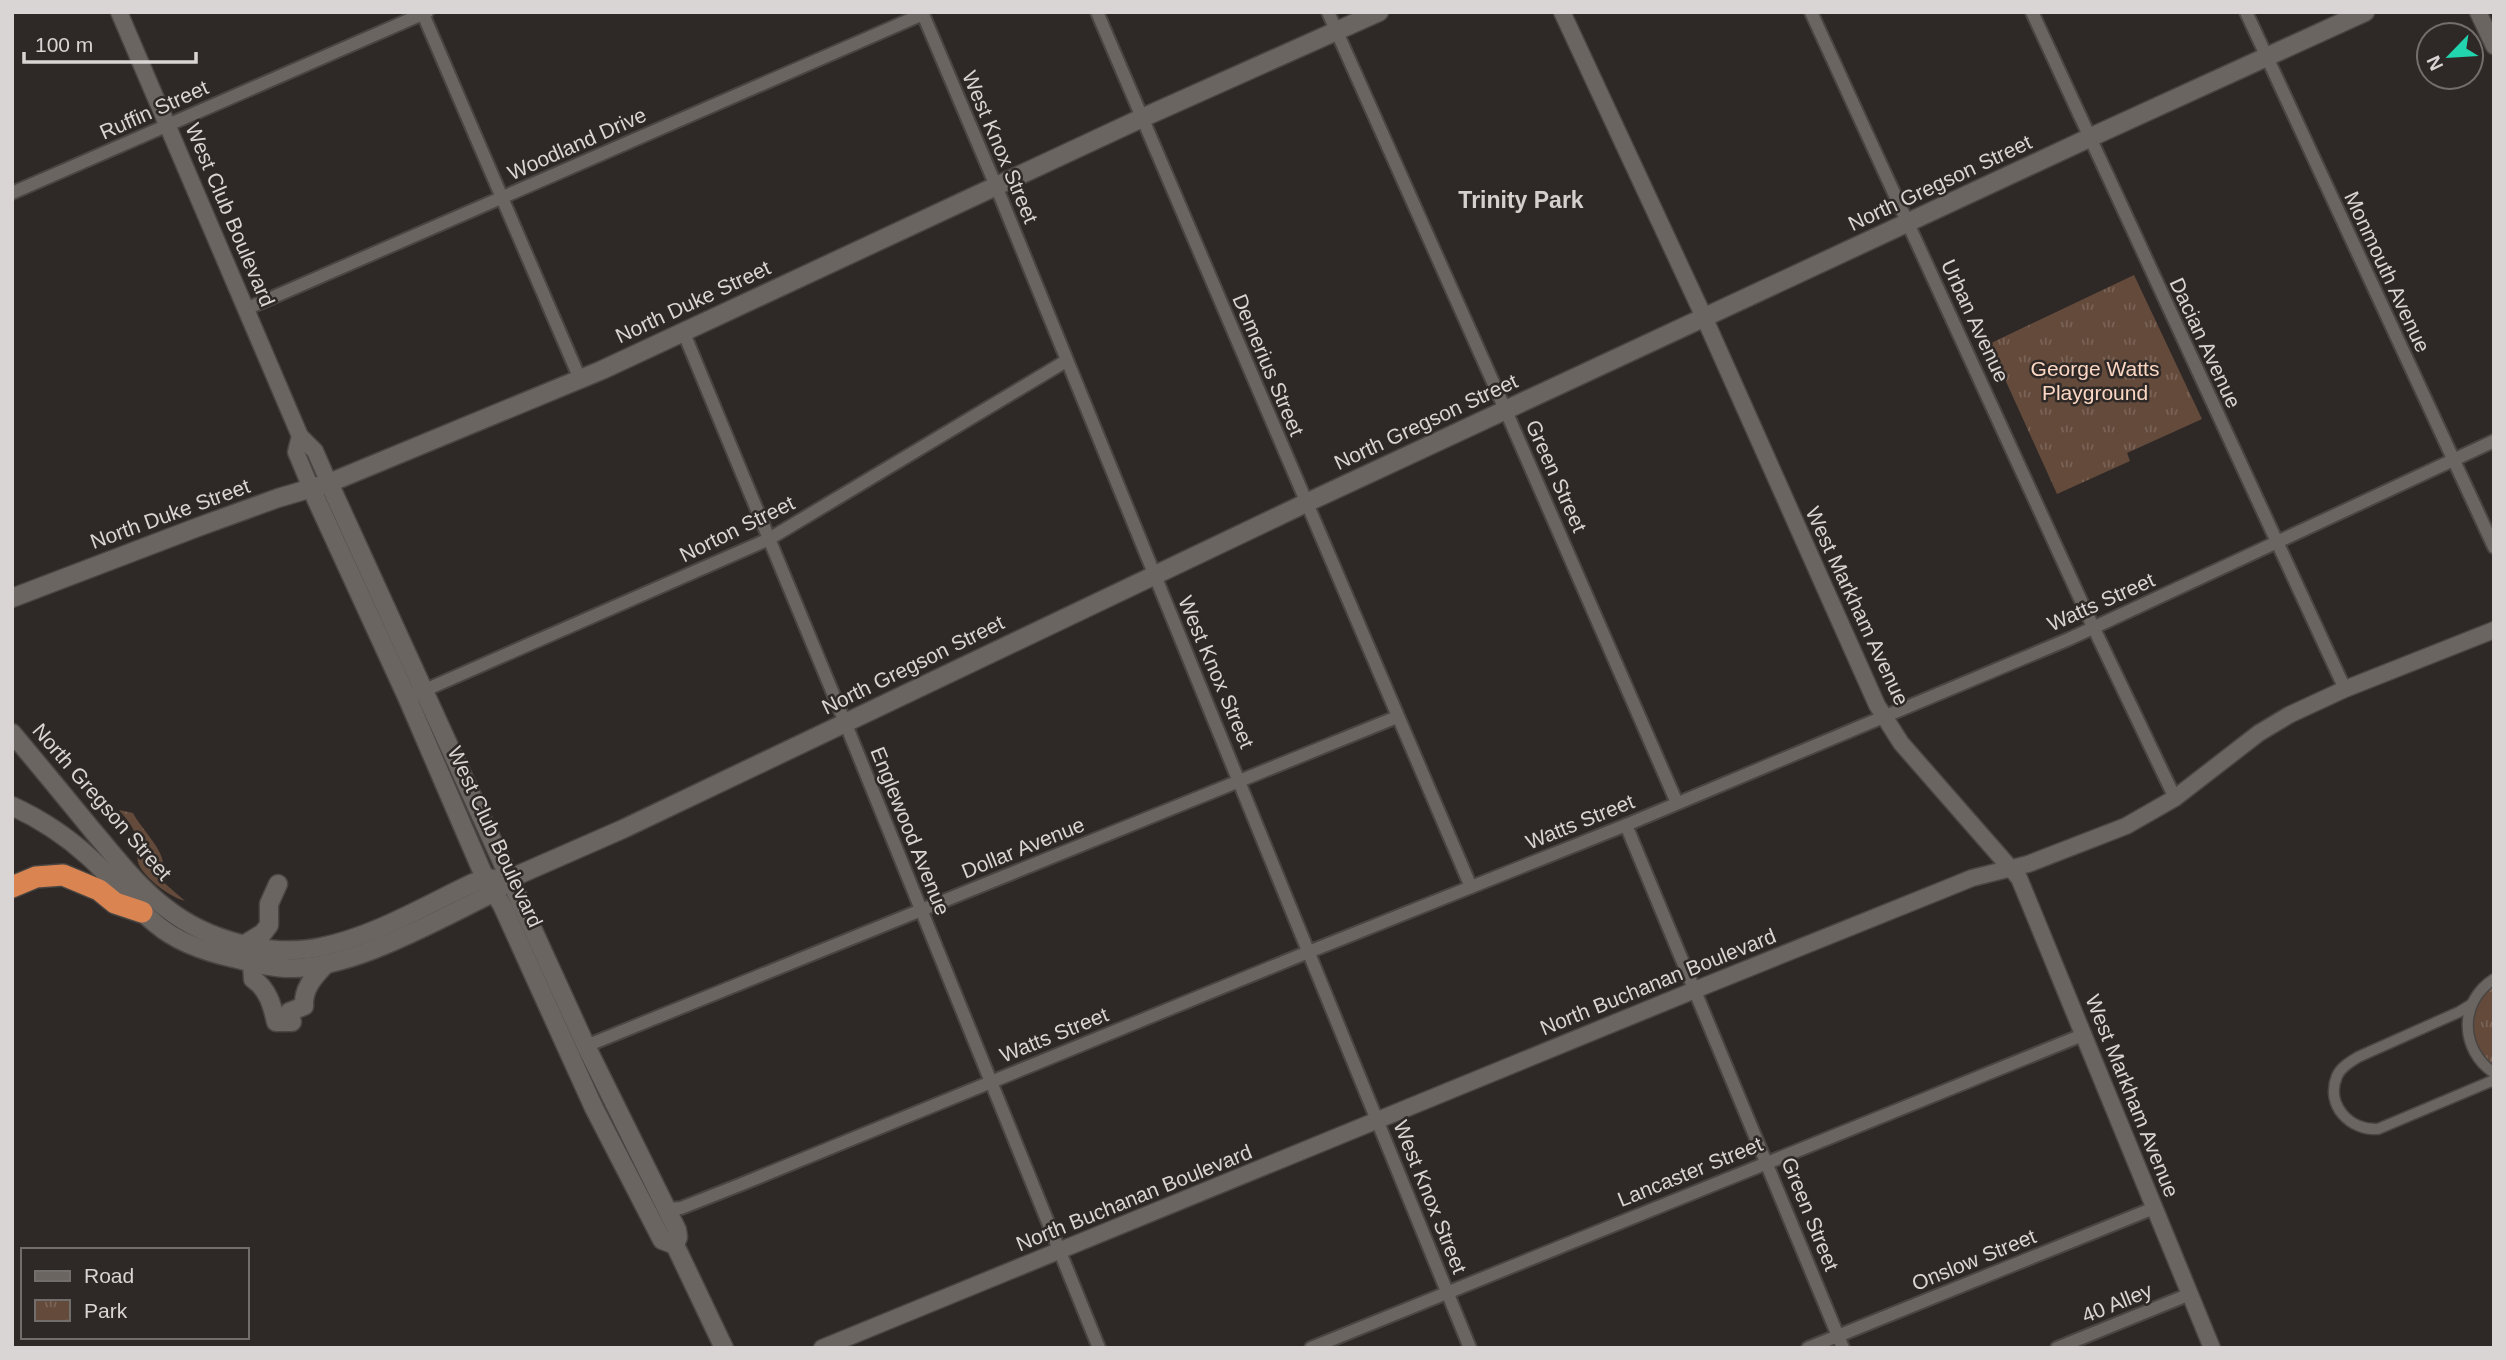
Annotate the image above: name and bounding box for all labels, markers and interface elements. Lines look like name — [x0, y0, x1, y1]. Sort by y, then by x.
scale bar — [24, 21, 196, 65]
north arrow — [2415, 21, 2485, 91]
text: 100 m — [35, 33, 93, 56]
text: N — [2423, 52, 2447, 74]
street label: West Knox Street — [958, 67, 1043, 226]
street label: Ruffin Street — [96, 75, 212, 144]
street label: Woodland Drive — [504, 103, 650, 184]
street label: West Club Boulevard — [181, 120, 280, 310]
street label: North Gregson Street — [1844, 130, 2035, 235]
district label: Trinity Park — [1458, 187, 1584, 213]
street label: Monmouth Avenue — [2340, 188, 2435, 356]
street label: North Duke Street — [612, 256, 774, 347]
street label: Urban Avenue — [1937, 256, 2014, 386]
street label: Dacian Avenue — [2165, 274, 2246, 411]
street label: Demerius Street — [1228, 290, 1309, 439]
park label: George Watts Playground — [2031, 357, 2159, 404]
street label: North Gregson Street — [1330, 369, 1521, 474]
street label: Green Street — [1521, 416, 1591, 536]
street label: North Duke Street — [87, 474, 253, 553]
street label: Norton Street — [676, 491, 798, 566]
street label: West Markham Avenue — [1801, 503, 1914, 709]
street label: Watts Street — [2044, 568, 2158, 635]
street label: West Knox Street — [1174, 592, 1259, 751]
street label: North Gregson Street — [818, 610, 1008, 719]
street label: North Gregson Street — [28, 719, 177, 885]
street label: West Club Boulevard — [443, 743, 547, 931]
street label: Englewood Avenue — [866, 743, 955, 918]
street label: Watts Street — [1522, 789, 1637, 854]
street label: Dollar Avenue — [958, 812, 1088, 883]
street label: North Buchanan Boulevard — [1537, 924, 1779, 1039]
street label: West Markham Avenue — [2081, 991, 2184, 1200]
street label: Watts Street — [996, 1002, 1111, 1067]
street label: West Knox Street — [1389, 1117, 1472, 1277]
street label: Lancaster Street — [1614, 1132, 1766, 1211]
street label: North Buchanan Boulevard — [1013, 1140, 1255, 1255]
street label: Green Street — [1777, 1154, 1844, 1274]
street label: Onslow Street — [1908, 1224, 2039, 1295]
legend — [21, 1248, 248, 1339]
text: Road — [84, 1264, 134, 1287]
street label: 40 Alley — [2078, 1278, 2156, 1327]
text: Park — [84, 1299, 128, 1322]

